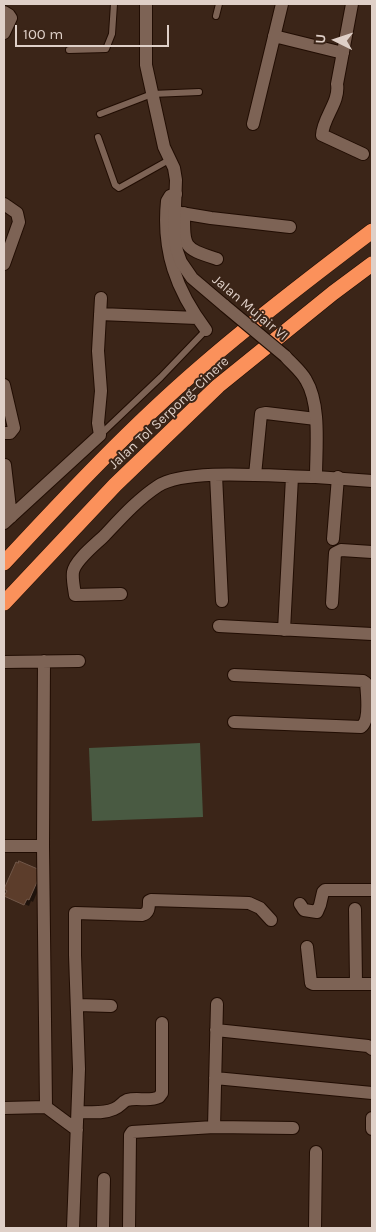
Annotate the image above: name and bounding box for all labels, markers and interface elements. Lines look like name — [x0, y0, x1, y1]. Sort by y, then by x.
scale bar — [18, 15, 171, 47]
north arrow — [311, 15, 361, 65]
text: 100 m — [23, 25, 63, 43]
text: U — [312, 34, 329, 44]
street label: Jalan Mujair VI — [209, 272, 291, 344]
street label: Jalan Tol Serpong–Cinere — [106, 353, 232, 473]

